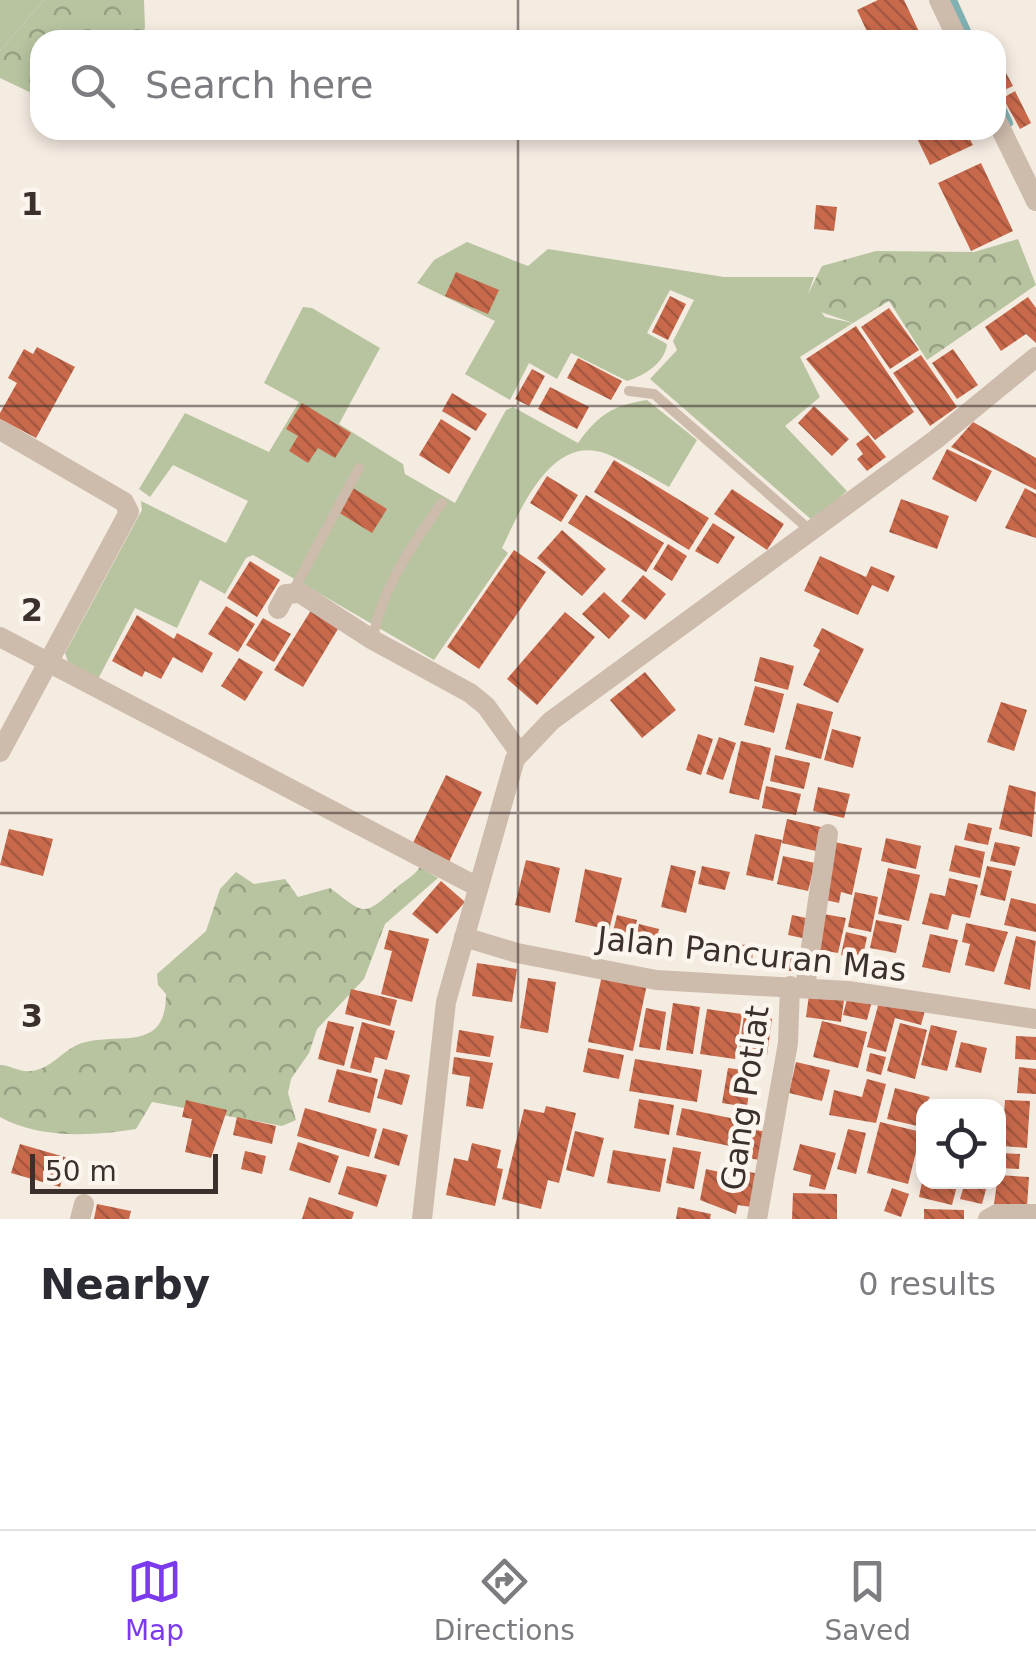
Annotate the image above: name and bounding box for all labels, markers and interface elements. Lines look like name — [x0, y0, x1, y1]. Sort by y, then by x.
search box — [30, 30, 1006, 140]
icon: search — [65, 58, 120, 113]
text: Search here — [145, 63, 373, 107]
text: 1 — [21, 185, 43, 223]
text: 2 — [21, 591, 43, 629]
street label: Jalan Pancuran Mas — [594, 919, 909, 989]
text: 3 — [21, 997, 43, 1035]
street label: Gang Potlat — [713, 1003, 777, 1193]
map controls — [916, 1099, 1006, 1189]
button: locate — [916, 1099, 1006, 1189]
scale bar — [30, 1149, 218, 1194]
text: 50 m — [45, 1155, 117, 1188]
text: Nearby — [40, 1260, 210, 1309]
text: 0 results — [858, 1265, 996, 1303]
tab: Map — [125, 1554, 184, 1647]
tab: Directions — [434, 1554, 575, 1647]
tab: Saved — [825, 1554, 911, 1647]

